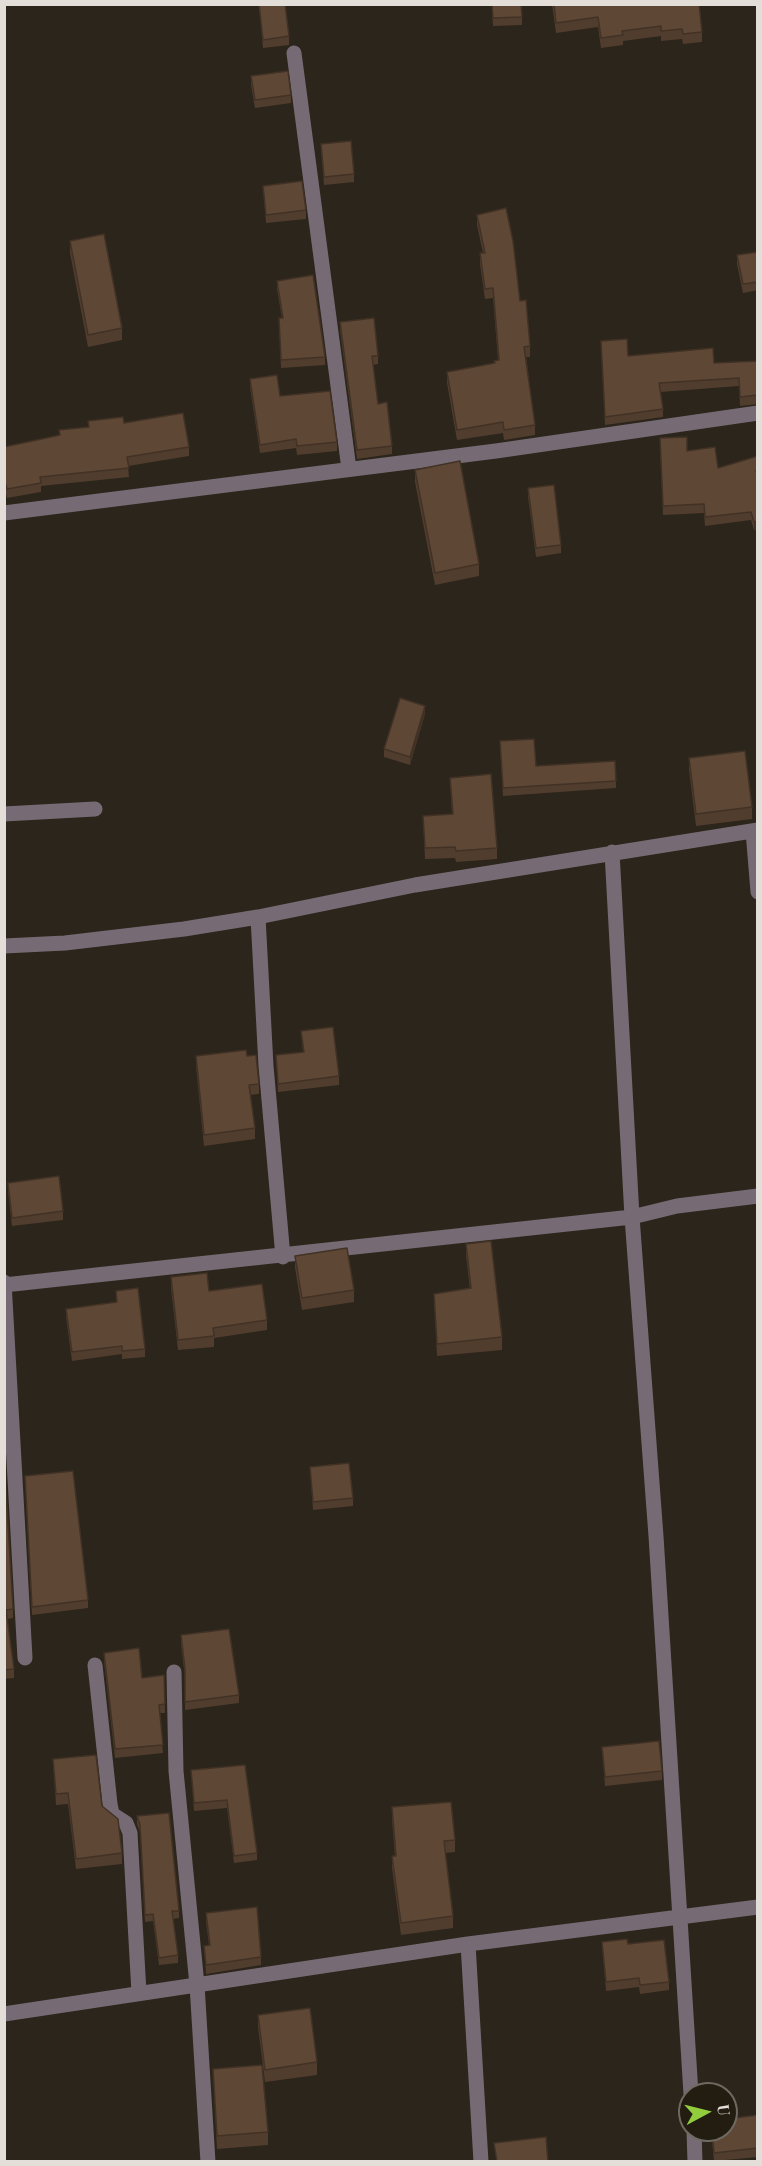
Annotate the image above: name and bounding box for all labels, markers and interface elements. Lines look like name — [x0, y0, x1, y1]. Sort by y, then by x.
north arrow — [678, 2082, 738, 2142]
text: U — [713, 2103, 735, 2117]

